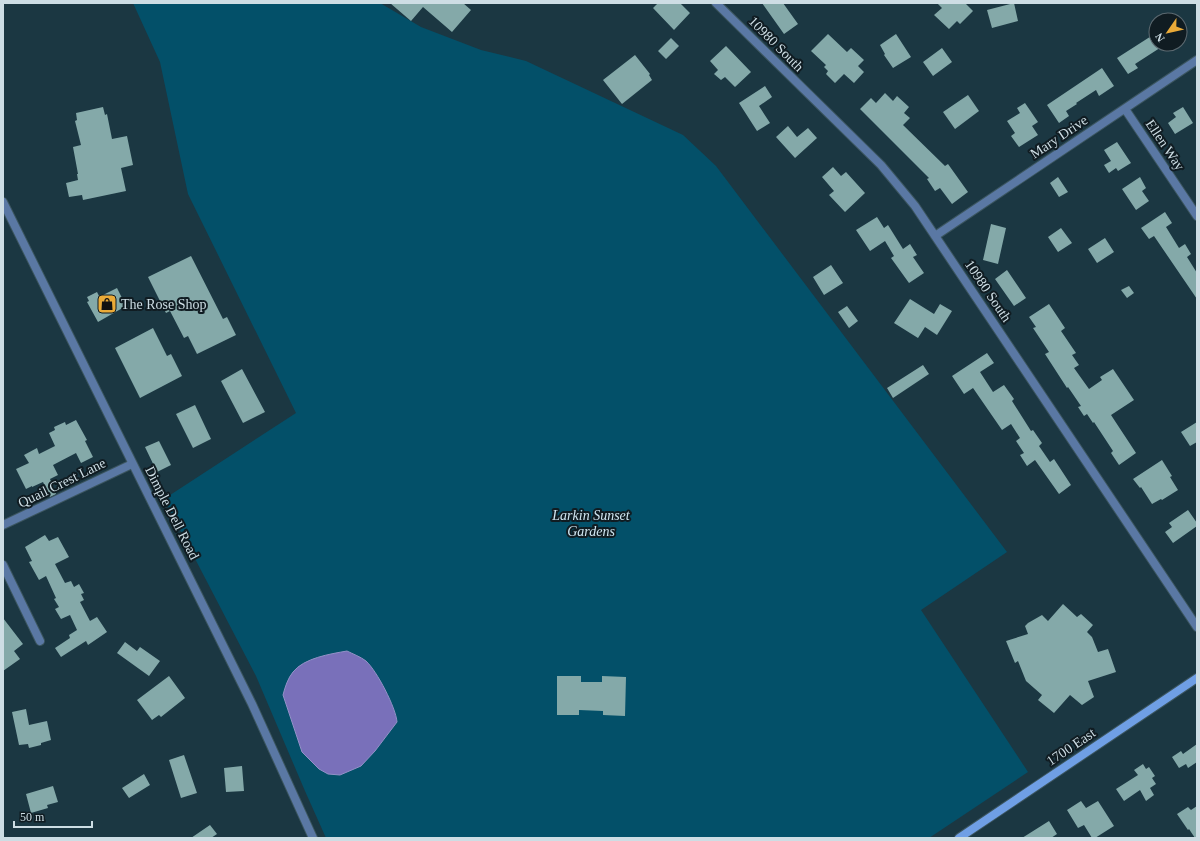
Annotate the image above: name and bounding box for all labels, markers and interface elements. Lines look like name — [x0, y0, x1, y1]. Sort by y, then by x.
north arrow — [1148, 12, 1188, 52]
street label: 10980 South — [746, 14, 806, 74]
text: N — [1152, 31, 1167, 44]
street label: Mary Drive — [1028, 112, 1090, 162]
street label: Ellen Way — [1143, 117, 1187, 173]
street label: 10980 South — [962, 257, 1014, 325]
shop icon: The Rose Shop — [96, 293, 118, 315]
place label: The Rose Shop — [121, 297, 207, 312]
street label: Quail Crest Lane — [16, 455, 108, 511]
street label: Dimple Dell Road — [142, 464, 202, 562]
park label: Larkin Sunset Gardens — [551, 508, 631, 539]
street label: 1700 East — [1044, 725, 1098, 769]
scale bar — [14, 803, 92, 829]
text: 50 m — [20, 810, 45, 824]

